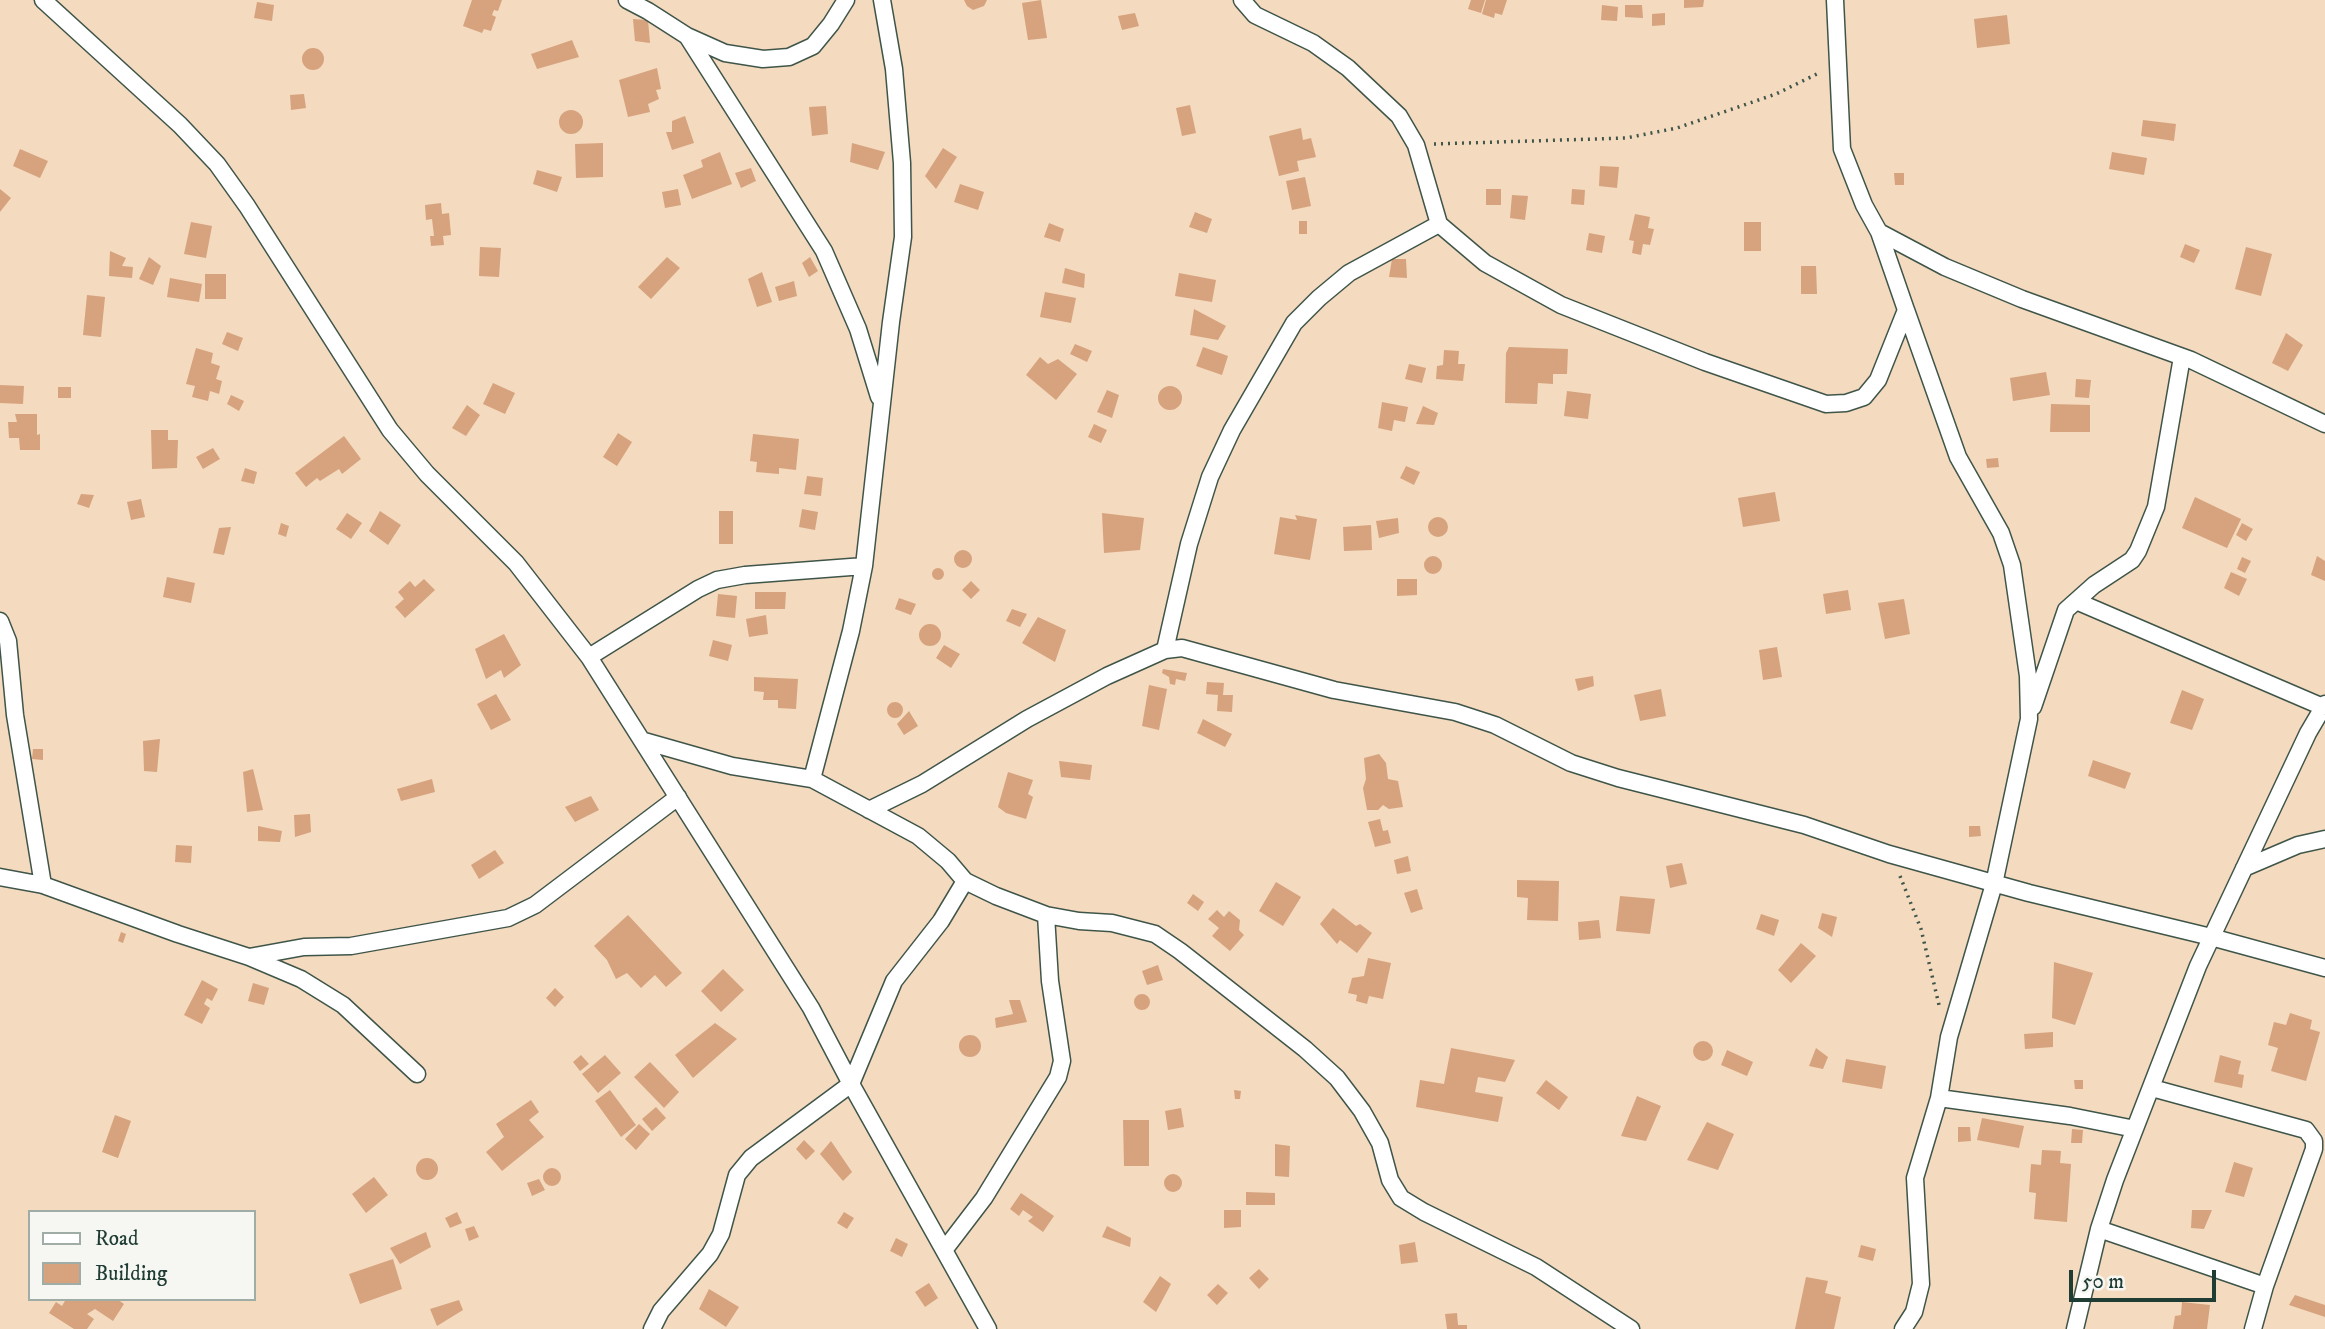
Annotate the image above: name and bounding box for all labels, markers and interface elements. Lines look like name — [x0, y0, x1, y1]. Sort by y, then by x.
legend — [28, 1210, 256, 1301]
text: Road — [95, 1226, 139, 1252]
scale bar — [2073, 1256, 2220, 1300]
text: Building — [95, 1261, 167, 1287]
text: 50 m — [2082, 1269, 2124, 1295]

